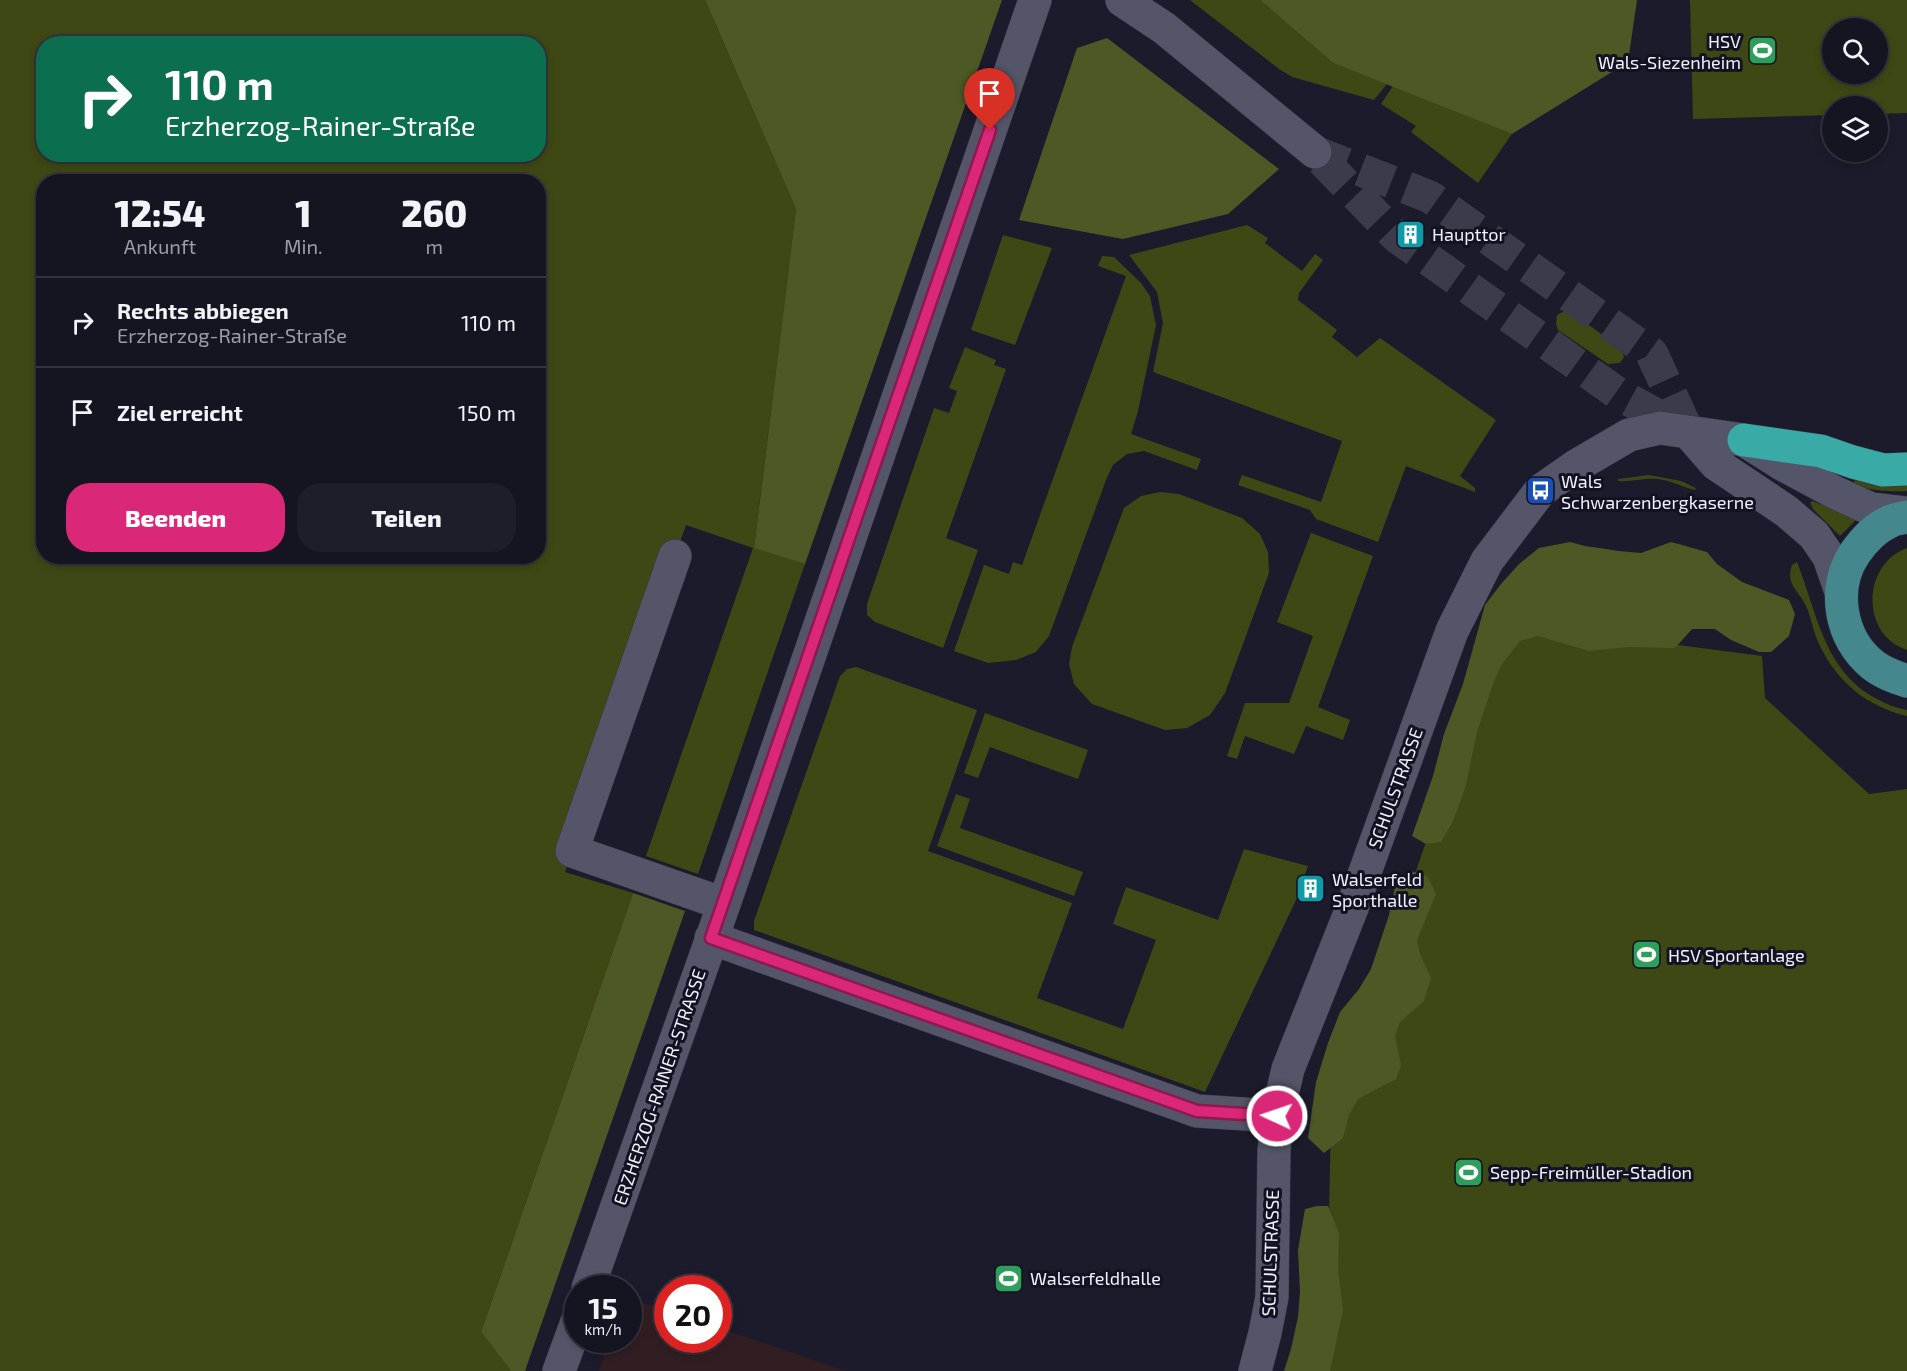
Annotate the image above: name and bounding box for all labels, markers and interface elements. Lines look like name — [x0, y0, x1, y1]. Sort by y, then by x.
map controls — [1822, 18, 1888, 162]
button: search — [1822, 18, 1888, 84]
place label: HSV Wals-Siezenheim — [1598, 30, 1741, 73]
sports icon: HSV Wals-Siezenheim — [1746, 35, 1778, 67]
text: 110 m — [165, 58, 274, 108]
icon: right — [66, 60, 144, 138]
pin — [964, 68, 1015, 130]
icon: arrive — [973, 77, 1006, 110]
button: layers — [1822, 96, 1888, 162]
text: Erzherzog-Rainer-Straße — [165, 109, 475, 141]
text: 12:54 — [115, 191, 205, 234]
text: 1 — [295, 191, 311, 234]
text: 260 — [401, 191, 467, 234]
building icon: Haupttor — [1395, 218, 1427, 250]
place label: Haupttor — [1432, 223, 1506, 245]
text: Ankunft — [124, 234, 196, 258]
text: Min. — [284, 234, 323, 258]
text: m — [426, 234, 443, 258]
text: Rechts abbiegen — [117, 297, 289, 323]
icon: right — [66, 306, 99, 339]
text: 110 m — [461, 309, 516, 335]
text: Erzherzog-Rainer-Straße — [117, 323, 347, 347]
icon: arrive — [66, 396, 99, 429]
text: Ziel erreicht — [117, 399, 243, 425]
text: 150 m — [458, 399, 516, 425]
place label: Wals Schwarzenbergkaserne — [1561, 470, 1754, 513]
bus stop icon: Wals Schwarzenbergkaserne — [1524, 475, 1556, 507]
button: Beenden — [66, 483, 285, 552]
button: Teilen — [297, 483, 516, 552]
street label: SCHULSTRASSE — [1363, 725, 1427, 851]
place label: Walserfeld Sporthalle — [1332, 868, 1422, 911]
building icon: Walserfeld Sporthalle — [1295, 873, 1327, 905]
sports icon: HSV Sportanlage — [1631, 939, 1663, 971]
place label: HSV Sportanlage — [1668, 944, 1805, 966]
street label: ERZHERZOG-RAINER-STRASSE — [608, 966, 710, 1208]
position arrow — [1245, 1084, 1309, 1148]
sports icon: Sepp-Freimüller-Stadion — [1453, 1156, 1485, 1188]
place label: Sepp-Freimüller-Stadion — [1490, 1161, 1692, 1183]
street label: SCHULSTRASSE — [1257, 1189, 1283, 1317]
sports icon: Walserfeldhalle — [993, 1262, 1025, 1294]
place label: Walserfeldhalle — [1030, 1267, 1161, 1289]
speed limit sign: 20 — [654, 1275, 732, 1353]
text: 15 — [588, 1289, 618, 1325]
text: km/h — [584, 1320, 622, 1338]

